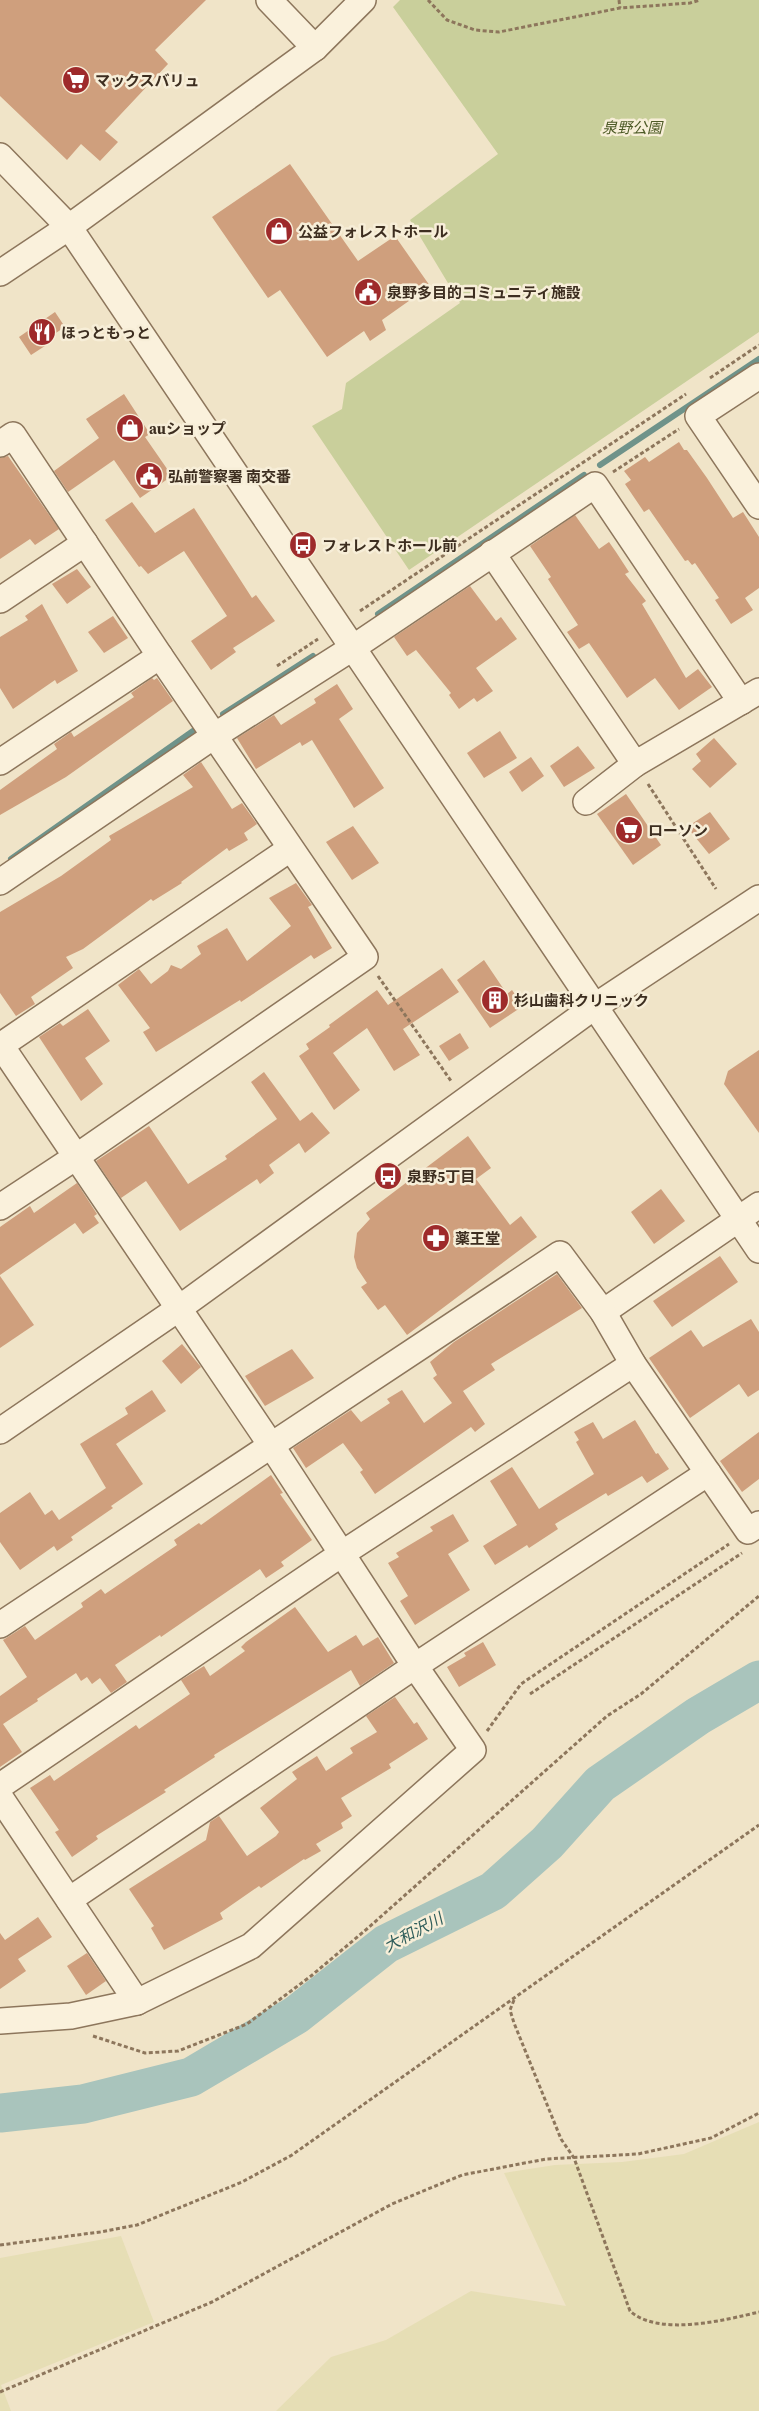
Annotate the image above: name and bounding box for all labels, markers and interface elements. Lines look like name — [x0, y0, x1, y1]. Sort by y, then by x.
supermarket icon: マックスバリュ — [61, 65, 91, 95]
place label: マックスバリュ — [95, 70, 200, 91]
park label: 泉野公園 — [602, 117, 664, 138]
shop icon: 公益フォレストホール — [264, 216, 294, 246]
place label: 公益フォレストホール — [298, 221, 448, 242]
public building icon: 泉野多目的コミュニティ施設 — [353, 277, 383, 307]
place label: 泉野多目的コミュニティ施設 — [387, 282, 581, 303]
restaurant icon: ほっともっと — [27, 317, 57, 347]
place label: ほっともっと — [61, 322, 151, 343]
shop icon: auショップ — [115, 413, 145, 443]
place label: auショップ — [149, 418, 226, 439]
public building icon: 弘前警察署 南交番 — [134, 461, 164, 491]
place label: 弘前警察署 南交番 — [168, 466, 291, 487]
bus stop icon: フォレストホール前 — [288, 530, 318, 560]
place label: フォレストホール前 — [322, 535, 457, 556]
supermarket icon: ローソン — [614, 815, 644, 845]
place label: ローソン — [648, 820, 708, 841]
building icon: 杉山歯科クリニック — [480, 985, 510, 1015]
place label: 杉山歯科クリニック — [514, 990, 649, 1011]
bus stop icon: 泉野5丁目 — [373, 1161, 403, 1191]
place label: 泉野5丁目 — [407, 1166, 475, 1187]
pharmacy icon: 薬王堂 — [421, 1223, 451, 1253]
place label: 薬王堂 — [455, 1228, 500, 1249]
water label: 大和沢川 — [380, 1906, 448, 1957]

